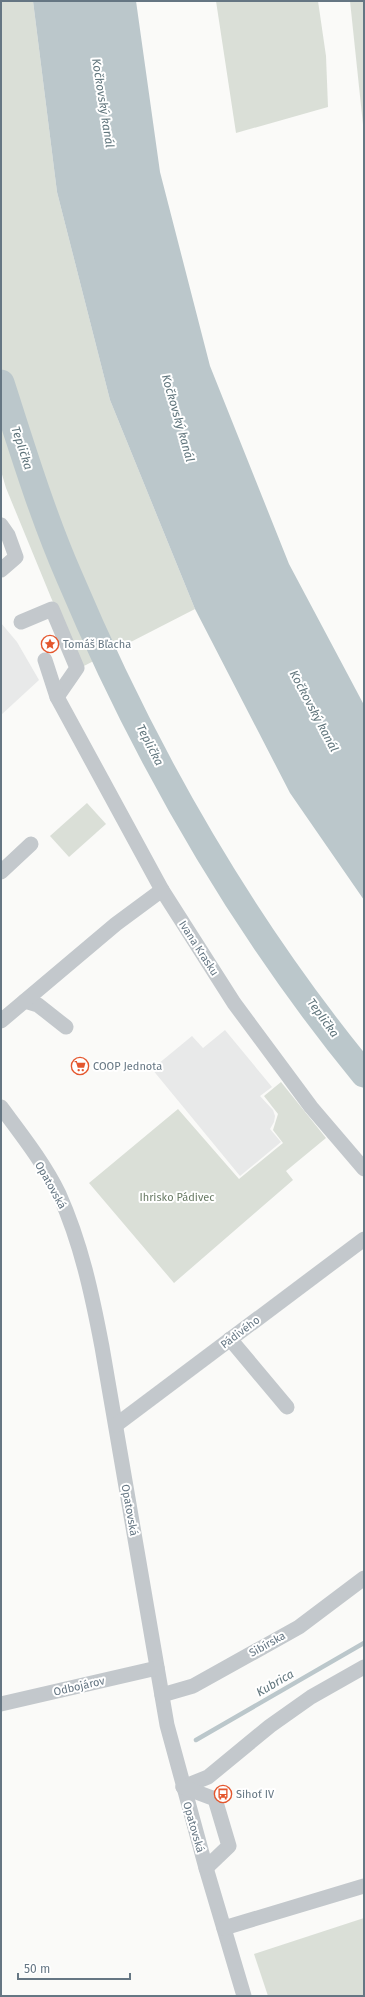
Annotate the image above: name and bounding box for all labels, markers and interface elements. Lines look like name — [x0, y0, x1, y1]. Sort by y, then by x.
water label: Kočkovský kanál — [89, 57, 117, 149]
water label: Kočkovský kanál — [159, 373, 197, 463]
water label: Teplička — [8, 425, 36, 471]
place icon: Tomáš Bľacha — [40, 634, 60, 654]
place label: Tomáš Bľacha — [63, 638, 131, 651]
water label: Kočkovský kanál — [287, 668, 341, 754]
water label: Teplička — [134, 722, 166, 768]
street label: Ivana Krasku — [176, 918, 221, 978]
water label: Teplička — [304, 996, 342, 1040]
supermarket icon: COOP Jednota — [70, 1056, 90, 1076]
place label: COOP Jednota — [93, 1060, 162, 1073]
street label: Opatovská — [32, 1159, 69, 1211]
park label: Ihrisko Pádivec — [139, 1191, 215, 1204]
street label: Pádivého — [218, 1313, 262, 1351]
street label: Opatovská — [119, 1483, 140, 1537]
street label: Sibírska — [247, 1629, 288, 1660]
water label: Kubrica — [254, 1667, 296, 1699]
street label: Odbojárov — [52, 1674, 106, 1699]
bus stop icon: Sihoť IV — [213, 1784, 233, 1804]
place label: Sihoť IV — [236, 1788, 275, 1801]
street label: Opatovská — [180, 1800, 207, 1854]
scale bar — [18, 1955, 130, 1981]
text: 50 m — [24, 1962, 50, 1976]

